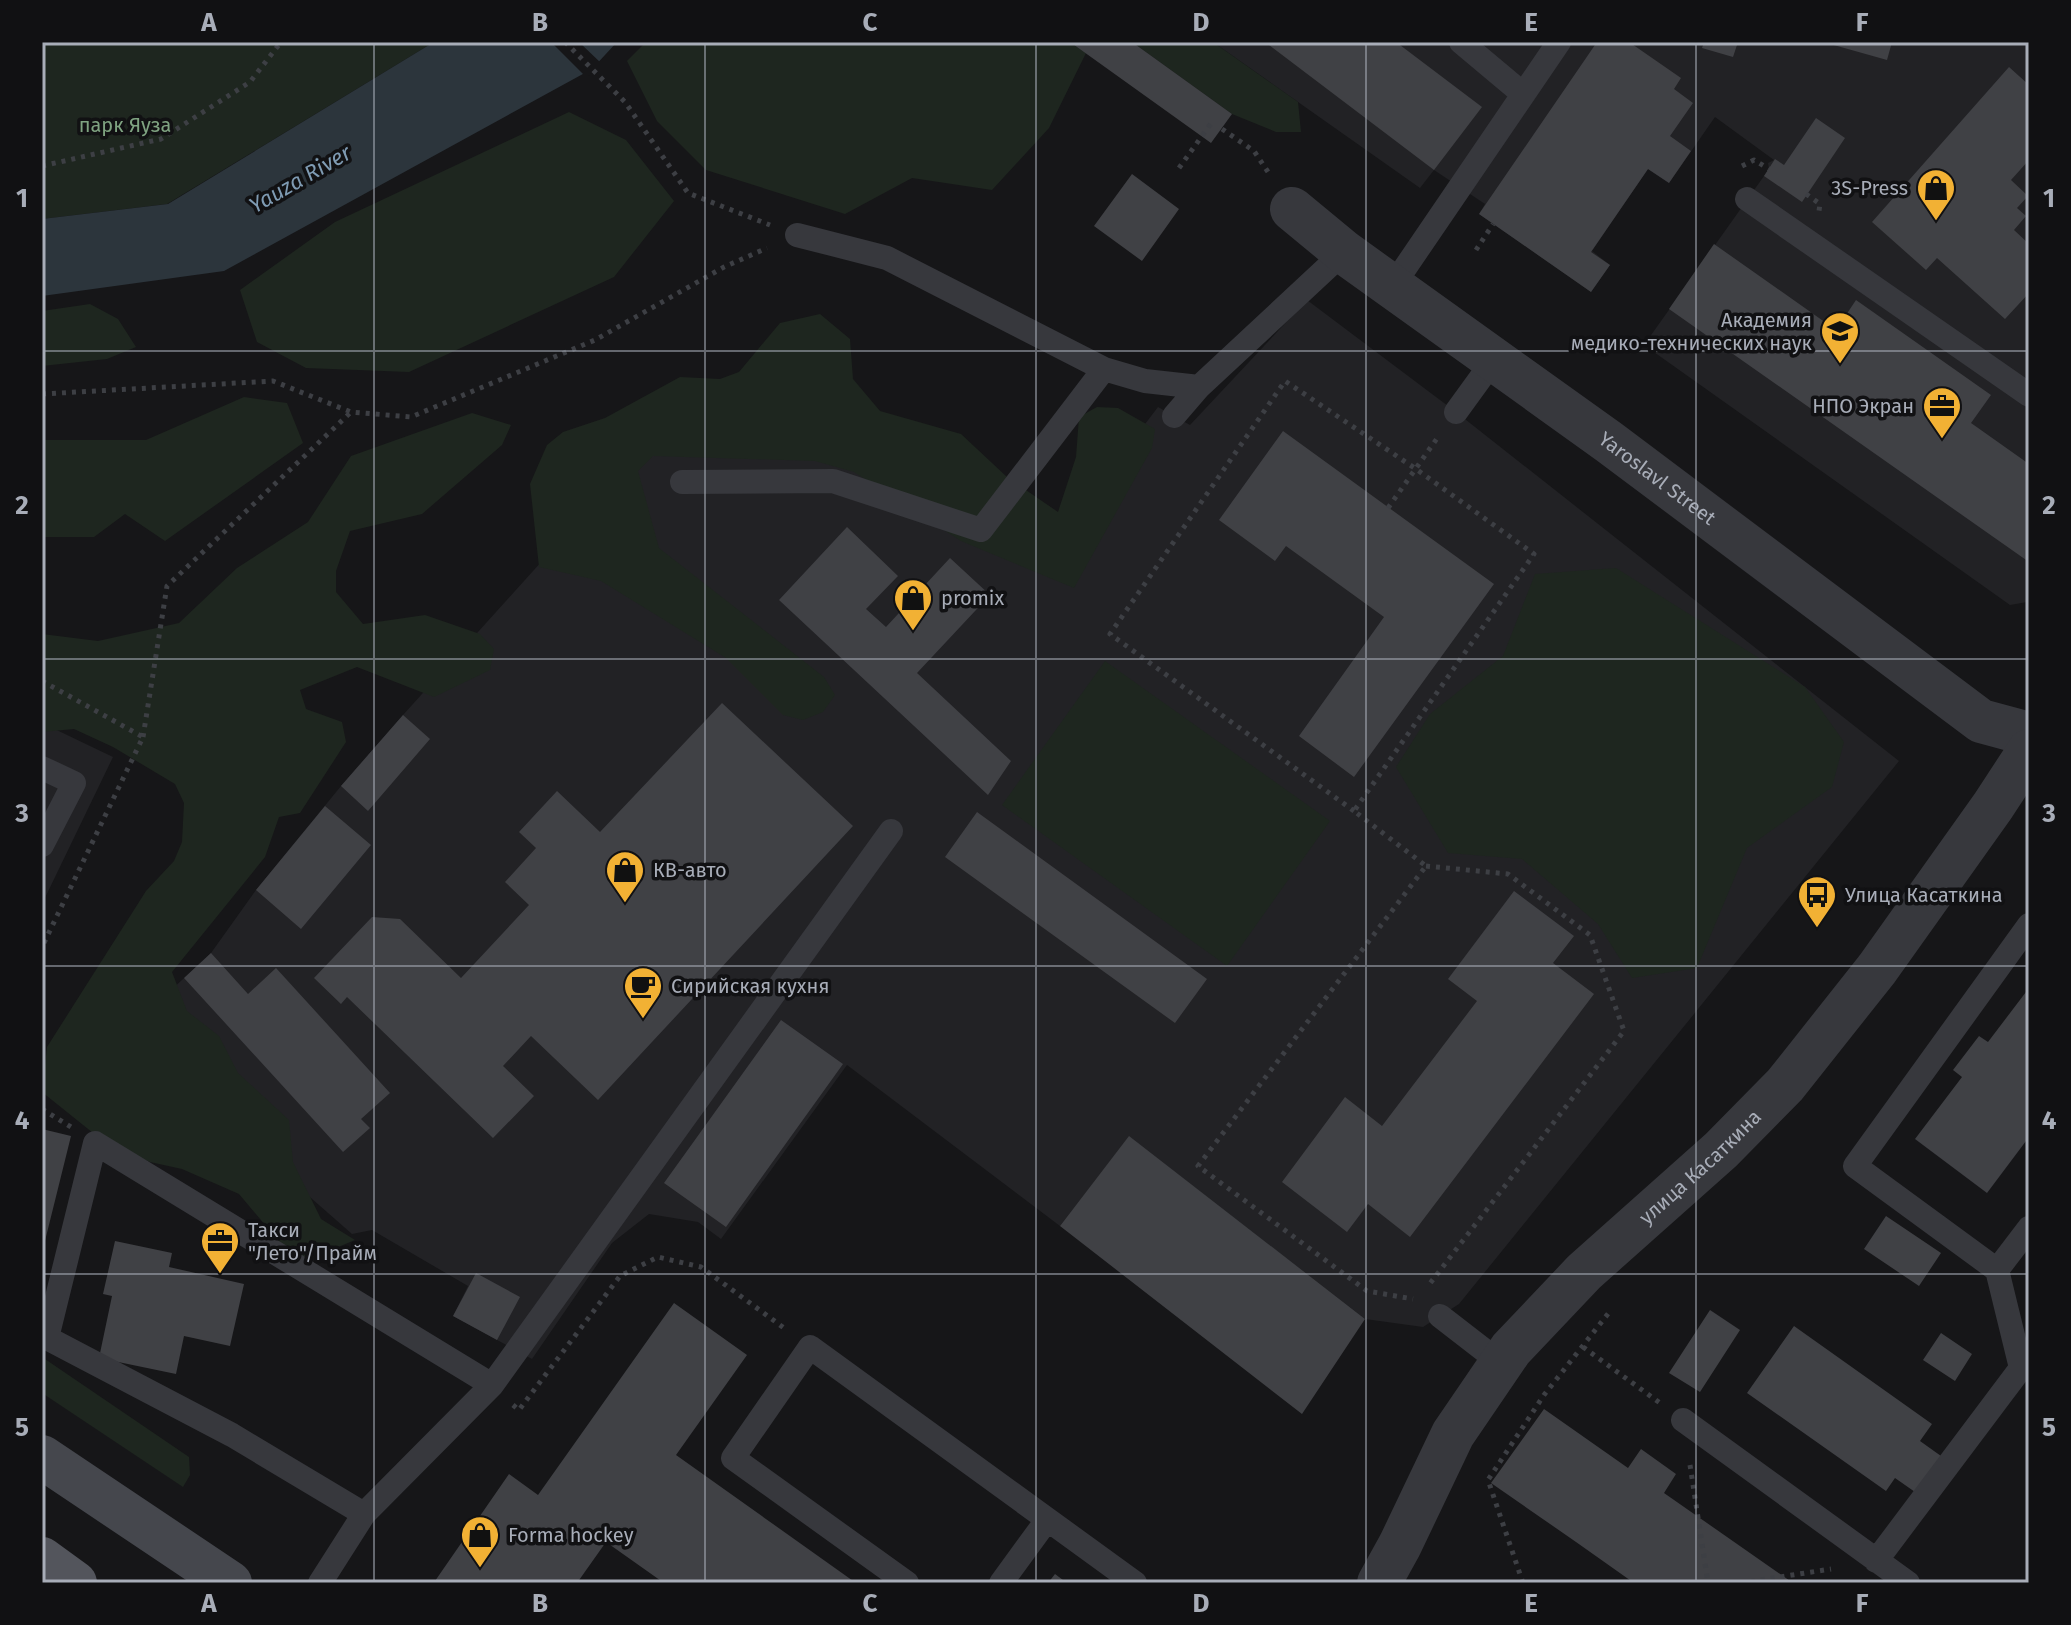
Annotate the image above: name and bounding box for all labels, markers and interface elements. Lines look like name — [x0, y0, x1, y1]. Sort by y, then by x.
text: A — [200, 7, 217, 38]
text: B — [532, 7, 548, 38]
text: C — [863, 7, 878, 38]
text: D — [1193, 7, 1210, 38]
text: E — [1524, 7, 1538, 38]
text: F — [1856, 7, 1869, 38]
park label: парк Яуза — [79, 113, 171, 137]
water label: Yauza River — [244, 139, 356, 219]
shop icon: 3S-Press — [1915, 167, 1957, 222]
place label: 3S-Press — [1831, 176, 1908, 200]
text: 1 — [16, 183, 28, 214]
text: 1 — [2043, 183, 2055, 214]
place label: Академия медико-технических наук — [1571, 308, 1813, 355]
school or university icon: Академия медико-технических наук — [1819, 310, 1861, 365]
office icon: НПО Экран — [1921, 385, 1963, 440]
place label: НПО Экран — [1812, 394, 1914, 418]
street label: Yaroslavl Street — [1594, 427, 1721, 530]
text: 2 — [15, 490, 29, 521]
text: 2 — [2042, 490, 2056, 521]
shop icon: promix — [892, 577, 934, 632]
place label: promix — [941, 586, 1004, 610]
text: 3 — [14, 798, 29, 829]
text: 3 — [2041, 798, 2056, 829]
shop icon: КВ-авто — [604, 849, 646, 904]
place label: КВ-авто — [653, 858, 727, 882]
bus stop icon: Улица Касаткина — [1796, 874, 1838, 929]
place label: Улица Касаткина — [1845, 883, 2003, 907]
cafe icon: Сирийская кухня — [622, 965, 664, 1020]
place label: Сирийская кухня — [671, 974, 829, 998]
text: 4 — [15, 1105, 30, 1136]
street label: улица Касаткина — [1634, 1105, 1766, 1229]
text: 4 — [2042, 1105, 2057, 1136]
place label: Такси "Лето"/Прайм — [248, 1218, 377, 1265]
office icon: Такси "Лето"/Прайм — [199, 1220, 241, 1275]
text: 5 — [15, 1412, 29, 1443]
text: 5 — [2042, 1412, 2056, 1443]
shop icon: Forma hockey — [459, 1514, 501, 1569]
place label: Forma hockey — [508, 1523, 634, 1547]
text: A — [200, 1588, 217, 1619]
text: B — [532, 1588, 548, 1619]
text: C — [863, 1588, 878, 1619]
text: D — [1193, 1588, 1210, 1619]
text: E — [1524, 1588, 1538, 1619]
text: F — [1856, 1588, 1869, 1619]

